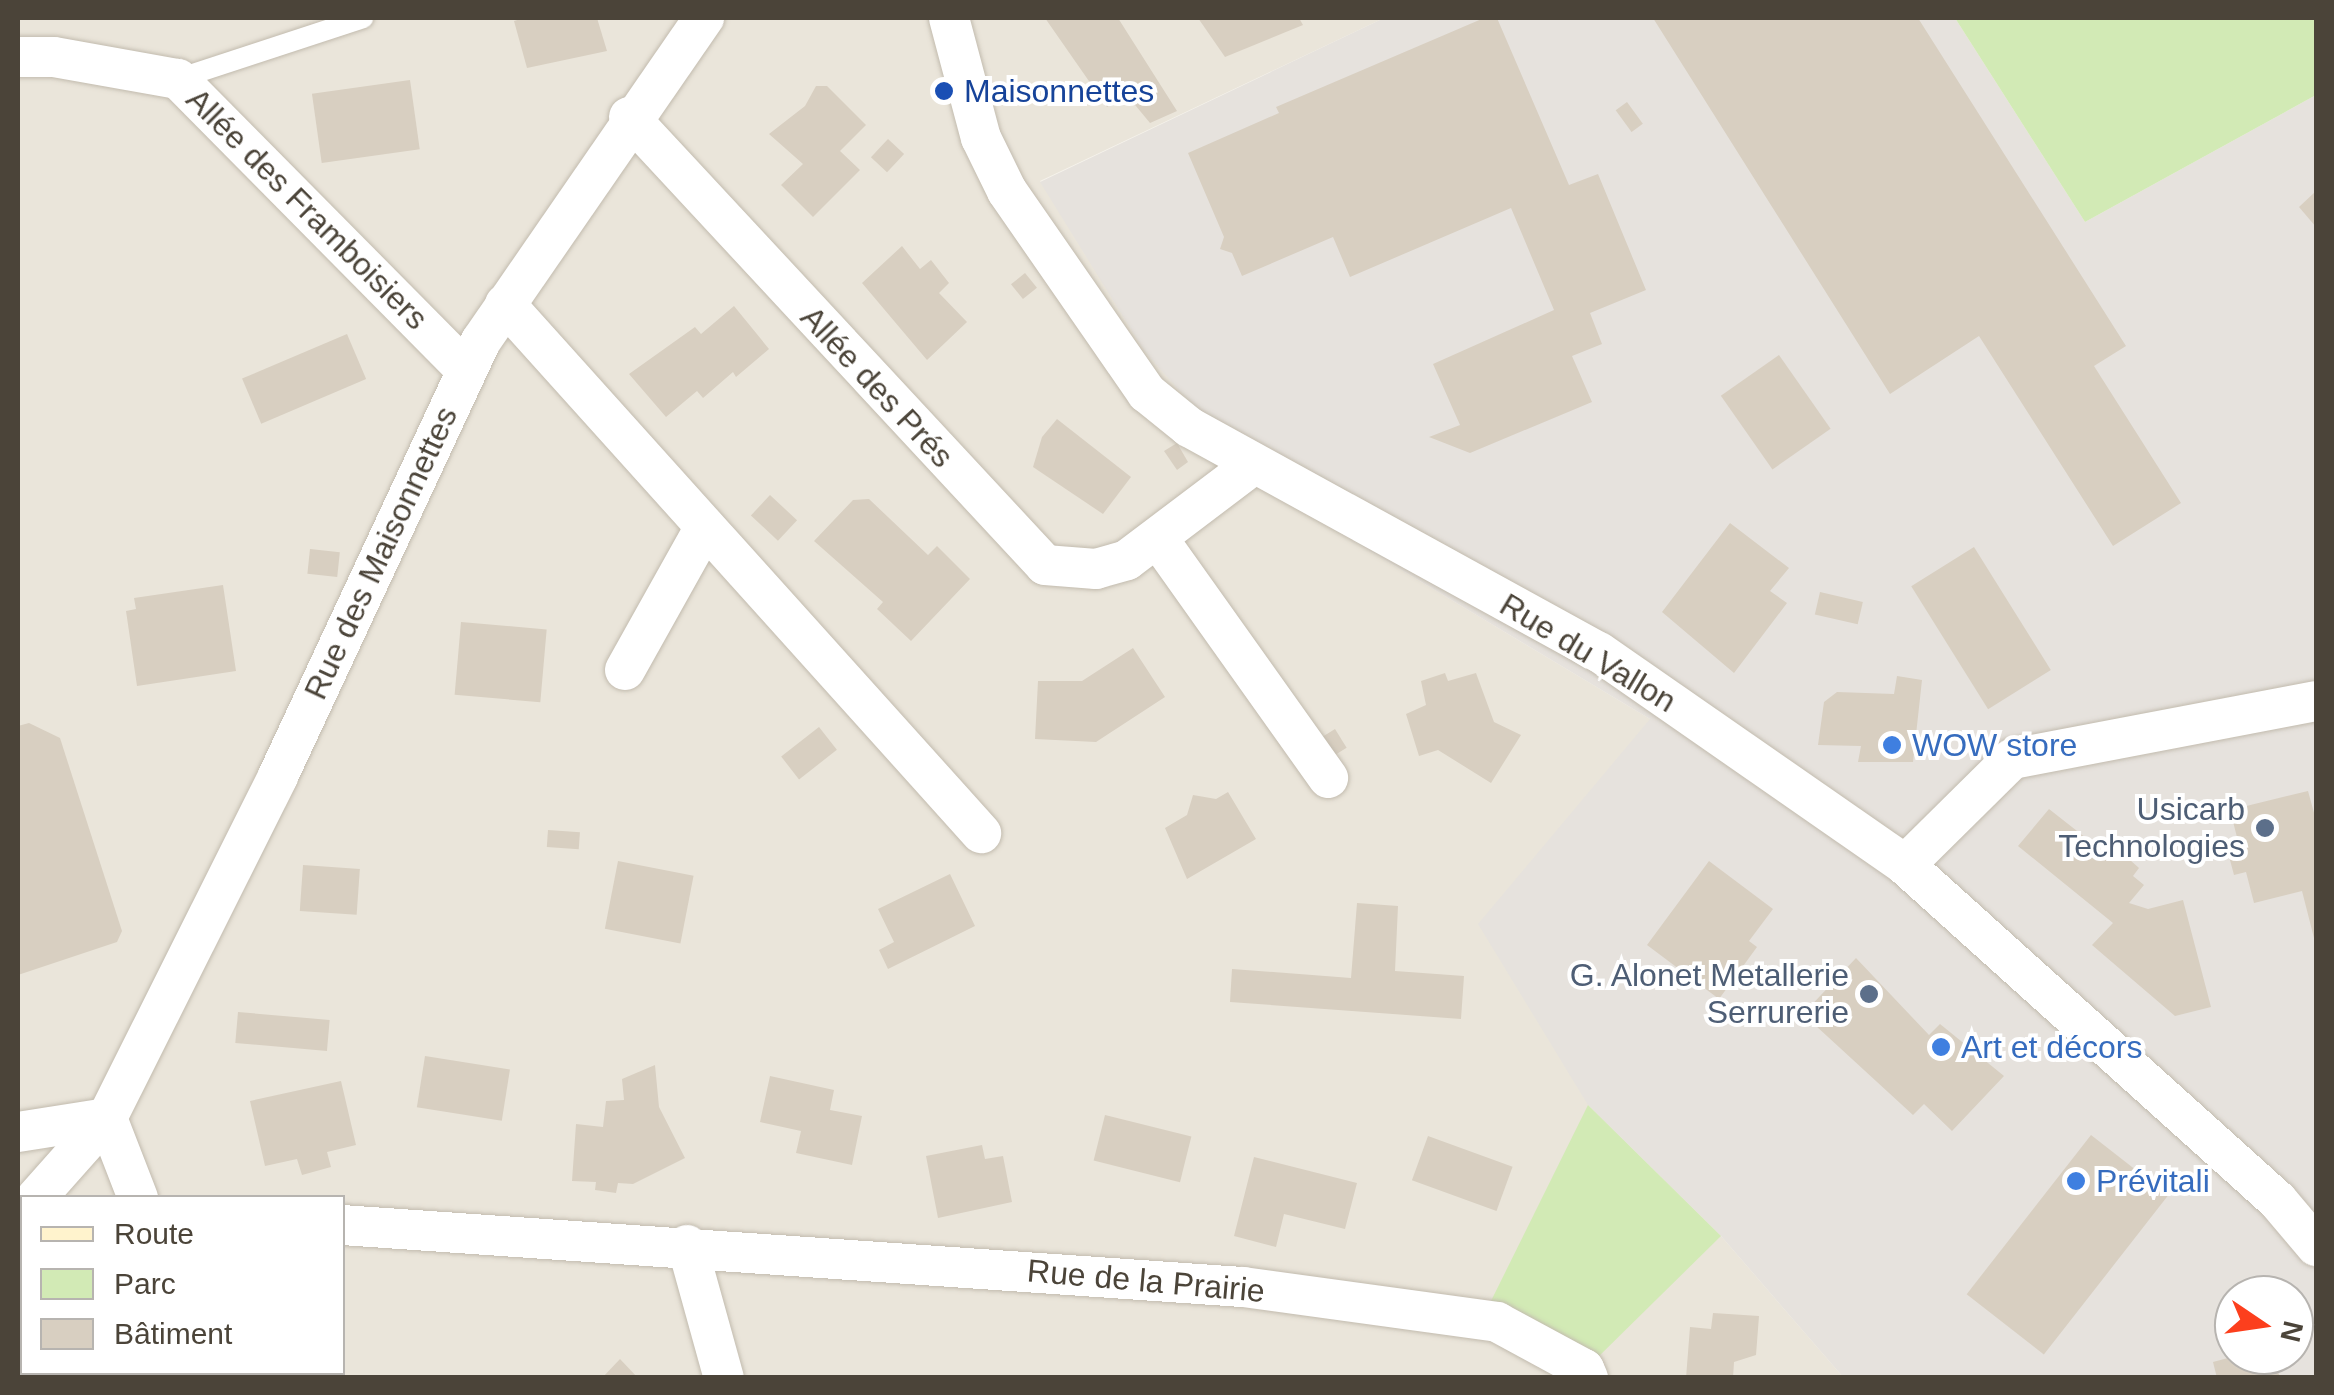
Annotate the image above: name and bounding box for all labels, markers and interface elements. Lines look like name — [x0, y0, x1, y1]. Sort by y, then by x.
place label: Maisonnettes — [964, 72, 1154, 110]
street label: Allée des Framboisiers — [178, 80, 436, 338]
marker: Maisonnettes — [933, 80, 955, 102]
street label: Allée des Prés — [793, 298, 961, 476]
street label: Rue des Maisonnettes — [296, 401, 466, 705]
street label: Rue du Vallon — [1493, 585, 1683, 721]
place label: WOW store — [1912, 726, 2077, 764]
marker: WOW store — [1881, 734, 1903, 756]
place label: Usicarb Technologies — [2058, 791, 2245, 866]
marker: Usicarb Technologies — [2254, 817, 2276, 839]
place label: G. Alonet Metallerie Serrurerie — [1568, 957, 1849, 1032]
marker: G. Alonet Metallerie Serrurerie — [1858, 983, 1880, 1005]
place label: Art et décors — [1961, 1028, 2142, 1066]
marker: Art et décors — [1930, 1036, 1952, 1058]
place label: Prévitali — [2096, 1162, 2210, 1200]
marker: Prévitali — [2065, 1170, 2087, 1192]
legend — [20, 1195, 345, 1375]
text: Route — [114, 1217, 194, 1250]
street label: Rue de la Prairie — [1026, 1251, 1266, 1311]
text: Parc — [114, 1267, 176, 1300]
north arrow — [2214, 1275, 2314, 1375]
text: Bâtiment — [114, 1317, 232, 1350]
text: N — [2274, 1318, 2309, 1345]

